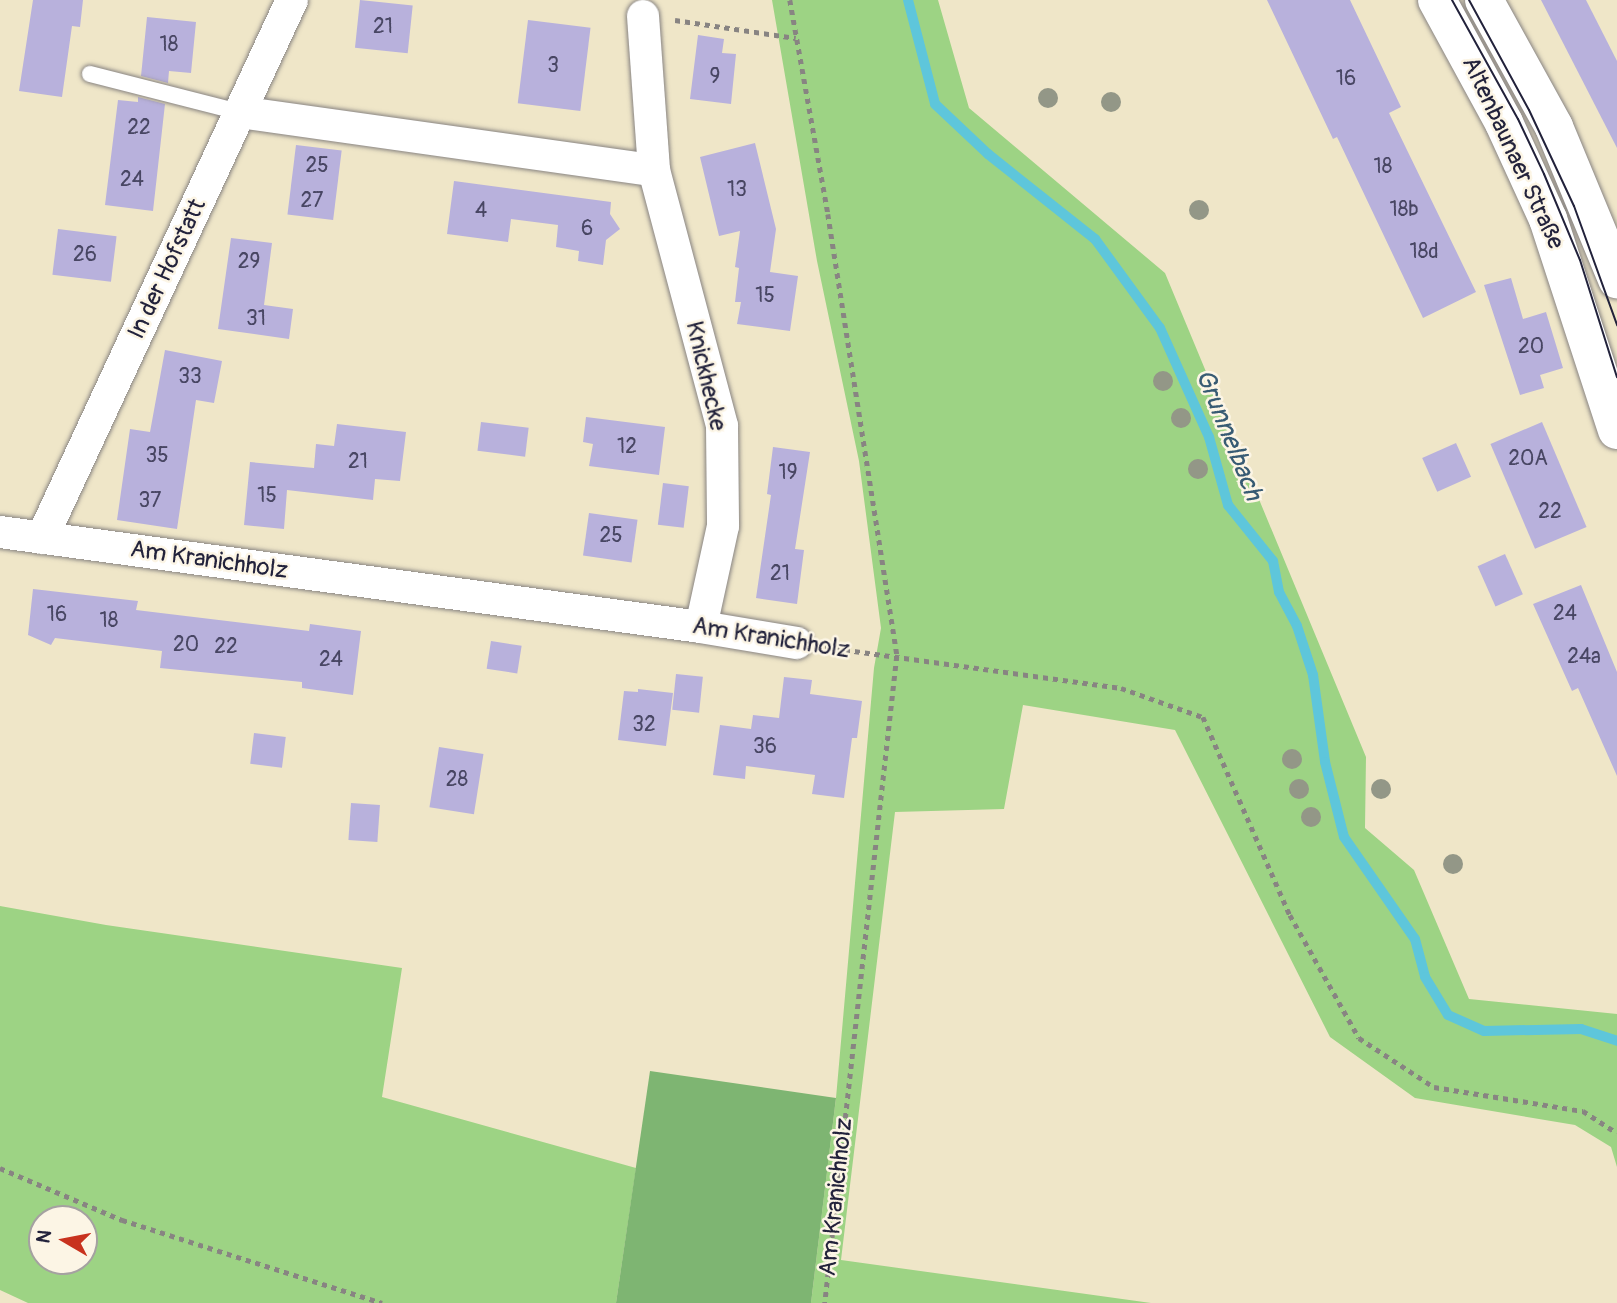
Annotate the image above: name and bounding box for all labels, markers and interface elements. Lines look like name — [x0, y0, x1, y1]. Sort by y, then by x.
house number: 21 — [373, 14, 393, 40]
house number: 18 — [160, 32, 178, 58]
street label: Altenbaunaer Straße — [1456, 52, 1570, 254]
house number: 3 — [547, 53, 559, 79]
house number: 9 — [710, 64, 720, 90]
house number: 16 — [1336, 66, 1356, 92]
house number: 22 — [127, 115, 151, 141]
house number: 25 — [305, 153, 329, 179]
house number: 18 — [1374, 154, 1392, 180]
house number: 24 — [120, 167, 144, 193]
house number: 13 — [727, 177, 747, 203]
house number: 27 — [301, 188, 323, 214]
street label: In der Hofstatt — [122, 194, 212, 344]
house number: 18b — [1389, 197, 1419, 223]
house number: 4 — [475, 198, 487, 224]
house number: 6 — [581, 216, 593, 242]
house number: 18d — [1409, 239, 1439, 265]
house number: 26 — [73, 242, 97, 268]
house number: 29 — [238, 249, 260, 275]
house number: 15 — [755, 283, 775, 309]
house number: 31 — [246, 306, 266, 332]
street label: Knickhecke — [679, 318, 733, 434]
house number: 20 — [1518, 334, 1544, 360]
house number: 33 — [178, 364, 202, 390]
water label: Grunnelbach — [1188, 365, 1268, 505]
house number: 12 — [617, 434, 637, 460]
house number: 35 — [145, 443, 169, 469]
house number: 20A — [1508, 446, 1548, 472]
house number: 21 — [348, 449, 368, 475]
house number: 19 — [778, 460, 798, 486]
house number: 15 — [257, 483, 277, 509]
house number: 37 — [139, 488, 161, 514]
house number: 22 — [1538, 499, 1562, 525]
house number: 25 — [599, 523, 623, 549]
street label: Am Kranichholz — [128, 535, 290, 585]
house number: 21 — [770, 561, 790, 587]
house number: 24 — [1553, 601, 1577, 627]
house number: 16 — [47, 602, 67, 628]
house number: 18 — [100, 608, 118, 634]
street label: Am Kranichholz — [690, 611, 852, 665]
house number: 20 — [173, 632, 199, 658]
house number: 22 — [214, 634, 238, 660]
house number: 24a — [1567, 644, 1601, 670]
house number: 24 — [319, 647, 343, 673]
house number: 32 — [632, 712, 656, 738]
house number: 36 — [753, 734, 777, 760]
house number: 28 — [446, 767, 468, 793]
street label: Am Kranichholz — [813, 1117, 859, 1277]
north arrow — [28, 1205, 98, 1275]
text: N — [31, 1228, 57, 1245]

